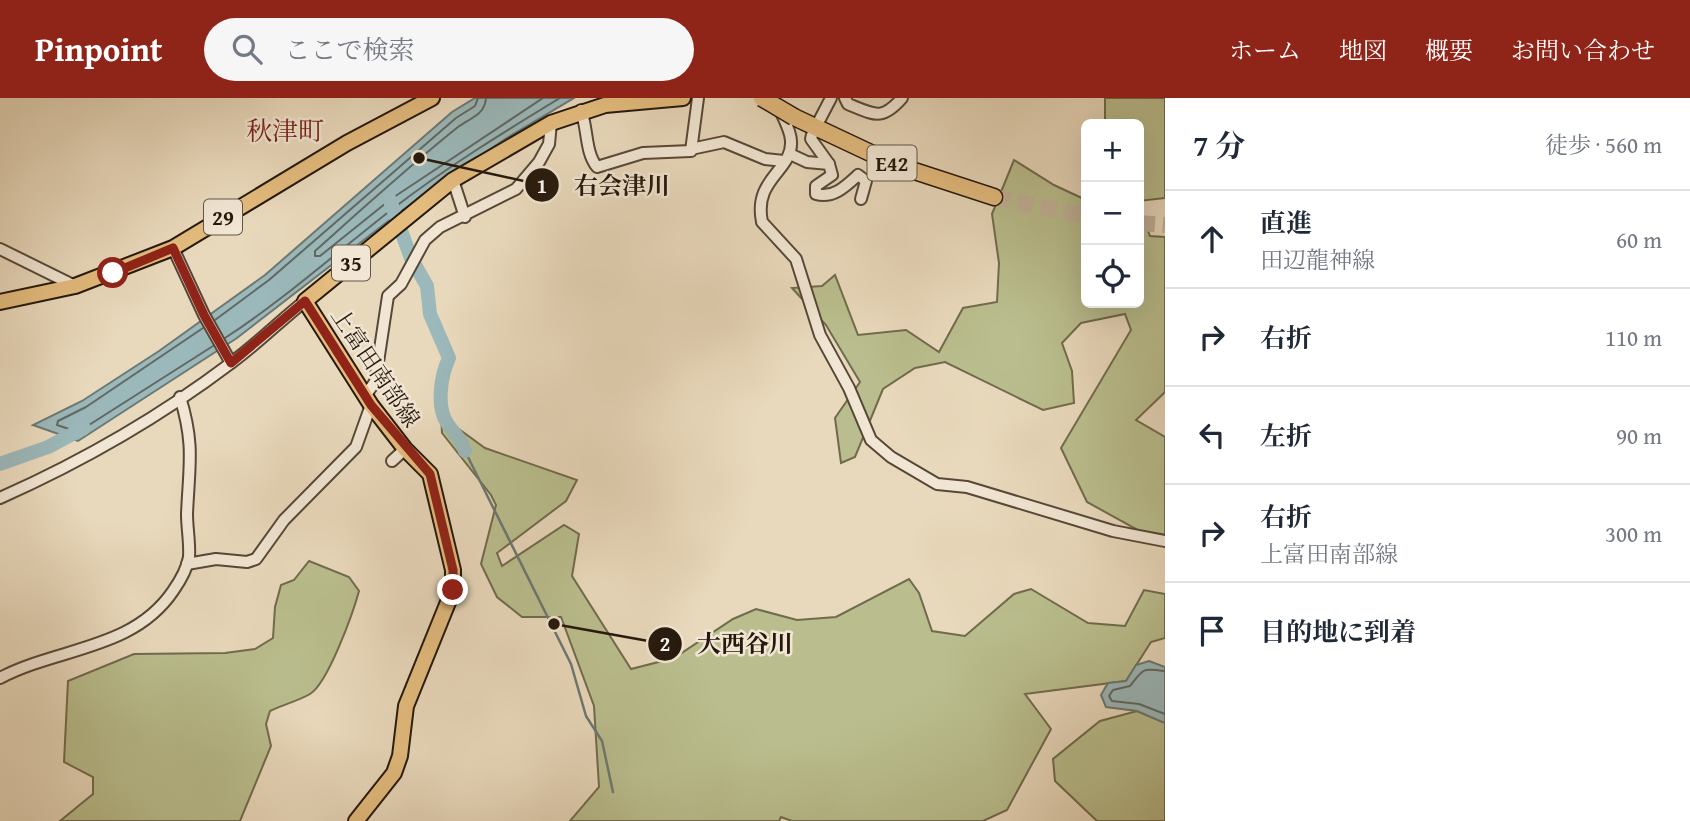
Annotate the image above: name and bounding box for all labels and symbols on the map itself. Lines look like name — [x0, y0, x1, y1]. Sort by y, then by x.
district label: 秋津町 — [246, 111, 324, 150]
road number: E42 — [868, 146, 917, 180]
callout: 右会津川 — [525, 163, 684, 208]
text: 右会津川 — [574, 168, 670, 203]
text: 1 — [537, 170, 547, 201]
road number: 29 — [204, 200, 242, 234]
road number: 35 — [332, 246, 370, 280]
route start — [97, 257, 128, 288]
street label: 上富田南部線 — [324, 301, 428, 433]
route end — [437, 574, 468, 605]
callout: 大西谷川 — [648, 621, 807, 666]
text: 大西谷川 — [697, 626, 793, 661]
text: 2 — [660, 628, 670, 659]

